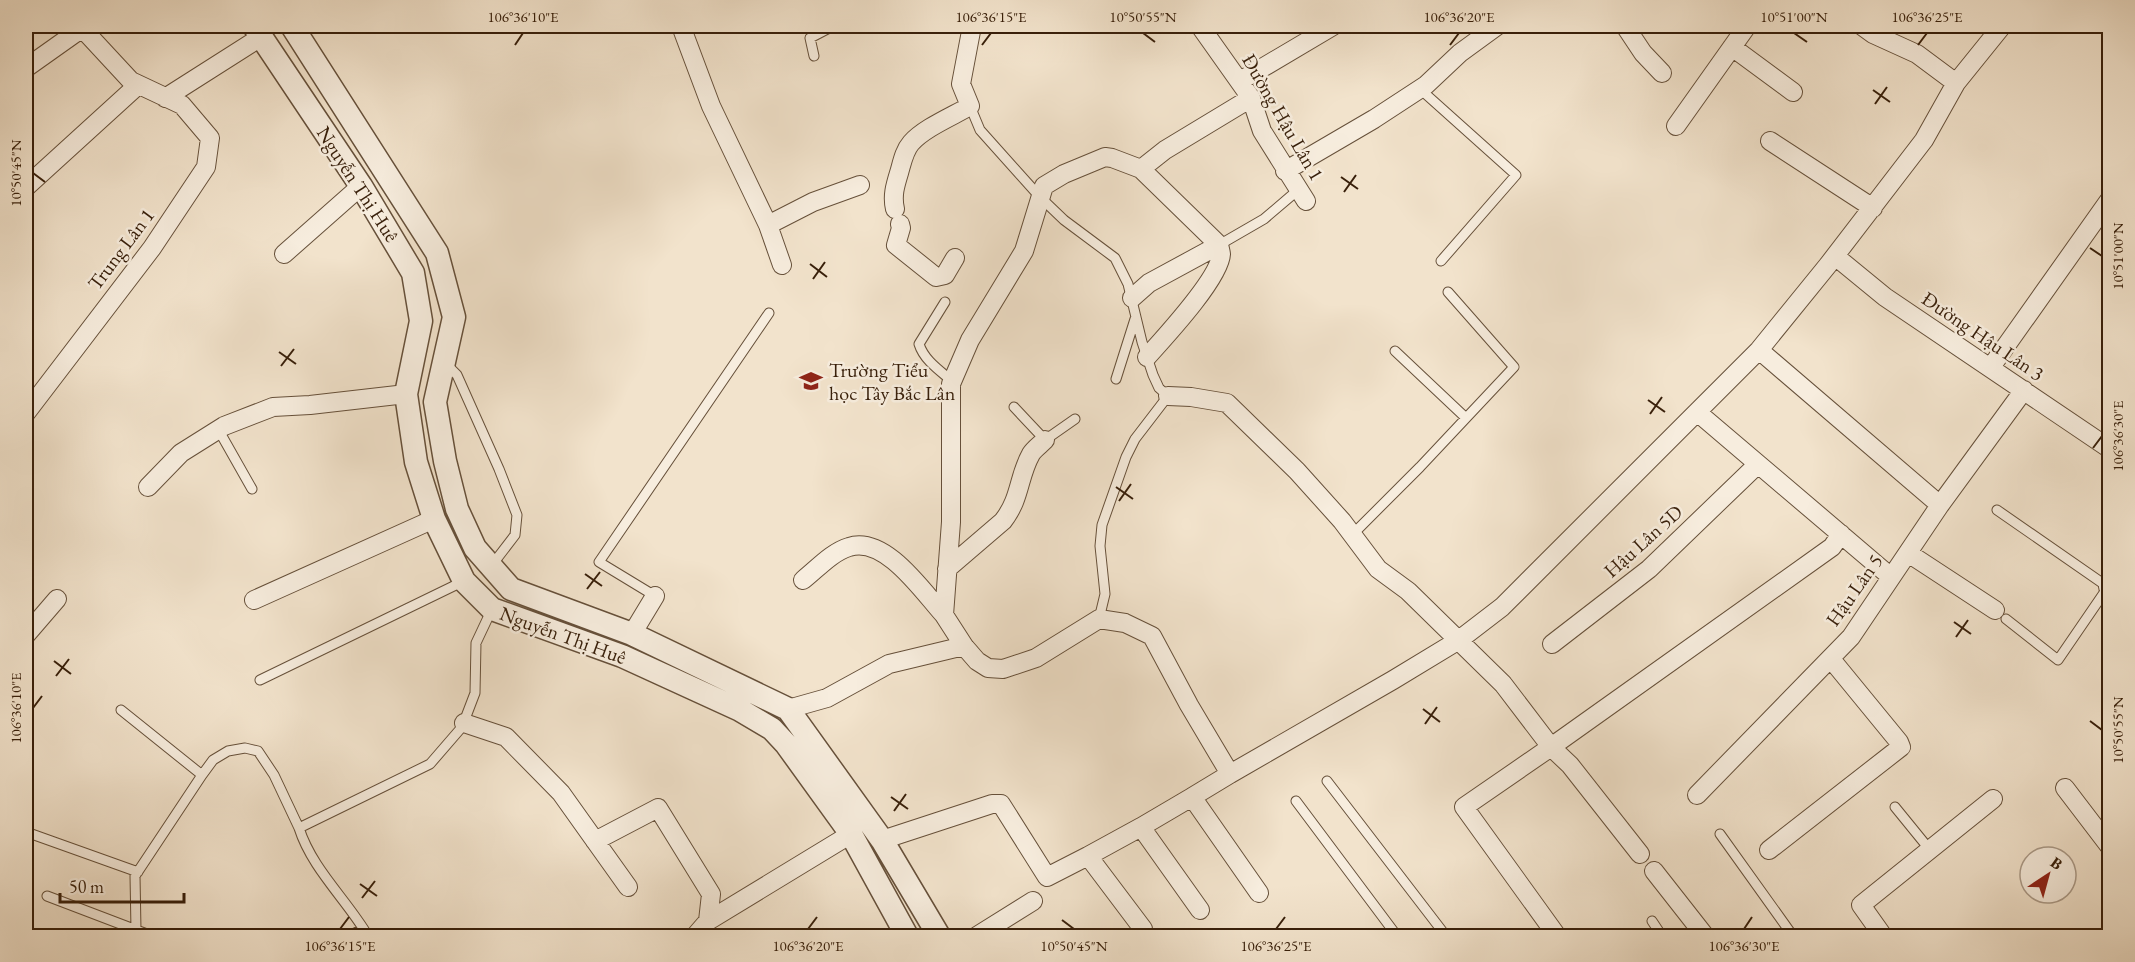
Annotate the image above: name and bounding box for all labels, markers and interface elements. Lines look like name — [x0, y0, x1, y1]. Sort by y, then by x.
text: 106°36'10"E — [487, 7, 559, 26]
text: 106°36'15"E — [955, 7, 1027, 26]
text: 10°50'55"N — [1109, 7, 1177, 26]
text: 106°36'20"E — [1423, 7, 1495, 26]
text: 10°51'00"N — [1760, 7, 1828, 26]
text: 106°36'25"E — [1891, 7, 1963, 26]
street label: Đường Hậu Lân 1 — [1236, 49, 1330, 185]
street label: Nguyễn Thị Huê — [311, 121, 405, 247]
text: 10°50'45"N — [6, 139, 25, 207]
street label: Trung Lân 1 — [82, 203, 160, 295]
text: 10°51'00"N — [2108, 222, 2127, 290]
street label: Đường Hậu Lân 3 — [1917, 285, 2049, 387]
place label: Trường Tiểu học Tây Bắc Lân — [829, 357, 956, 406]
school or university icon: Trường Tiểu học Tây Bắc Lân — [798, 368, 824, 394]
text: 106°36'30"E — [2108, 400, 2127, 472]
street label: Hậu Lân 5D — [1598, 499, 1688, 583]
street label: Hậu Lân 5 — [1820, 549, 1888, 631]
street label: Nguyễn Thị Huê — [496, 600, 630, 670]
text: 106°36'10"E — [6, 672, 25, 744]
text: 10°50'55"N — [2108, 696, 2127, 764]
north arrow — [2018, 845, 2078, 905]
text: B — [2046, 852, 2067, 875]
scale bar — [60, 866, 184, 904]
text: 50 m — [69, 875, 104, 898]
text: 106°36'15"E — [304, 936, 376, 955]
text: 106°36'20"E — [772, 936, 844, 955]
text: 10°50'45"N — [1040, 936, 1108, 955]
text: 106°36'25"E — [1240, 936, 1312, 955]
text: 106°36'30"E — [1708, 936, 1780, 955]

